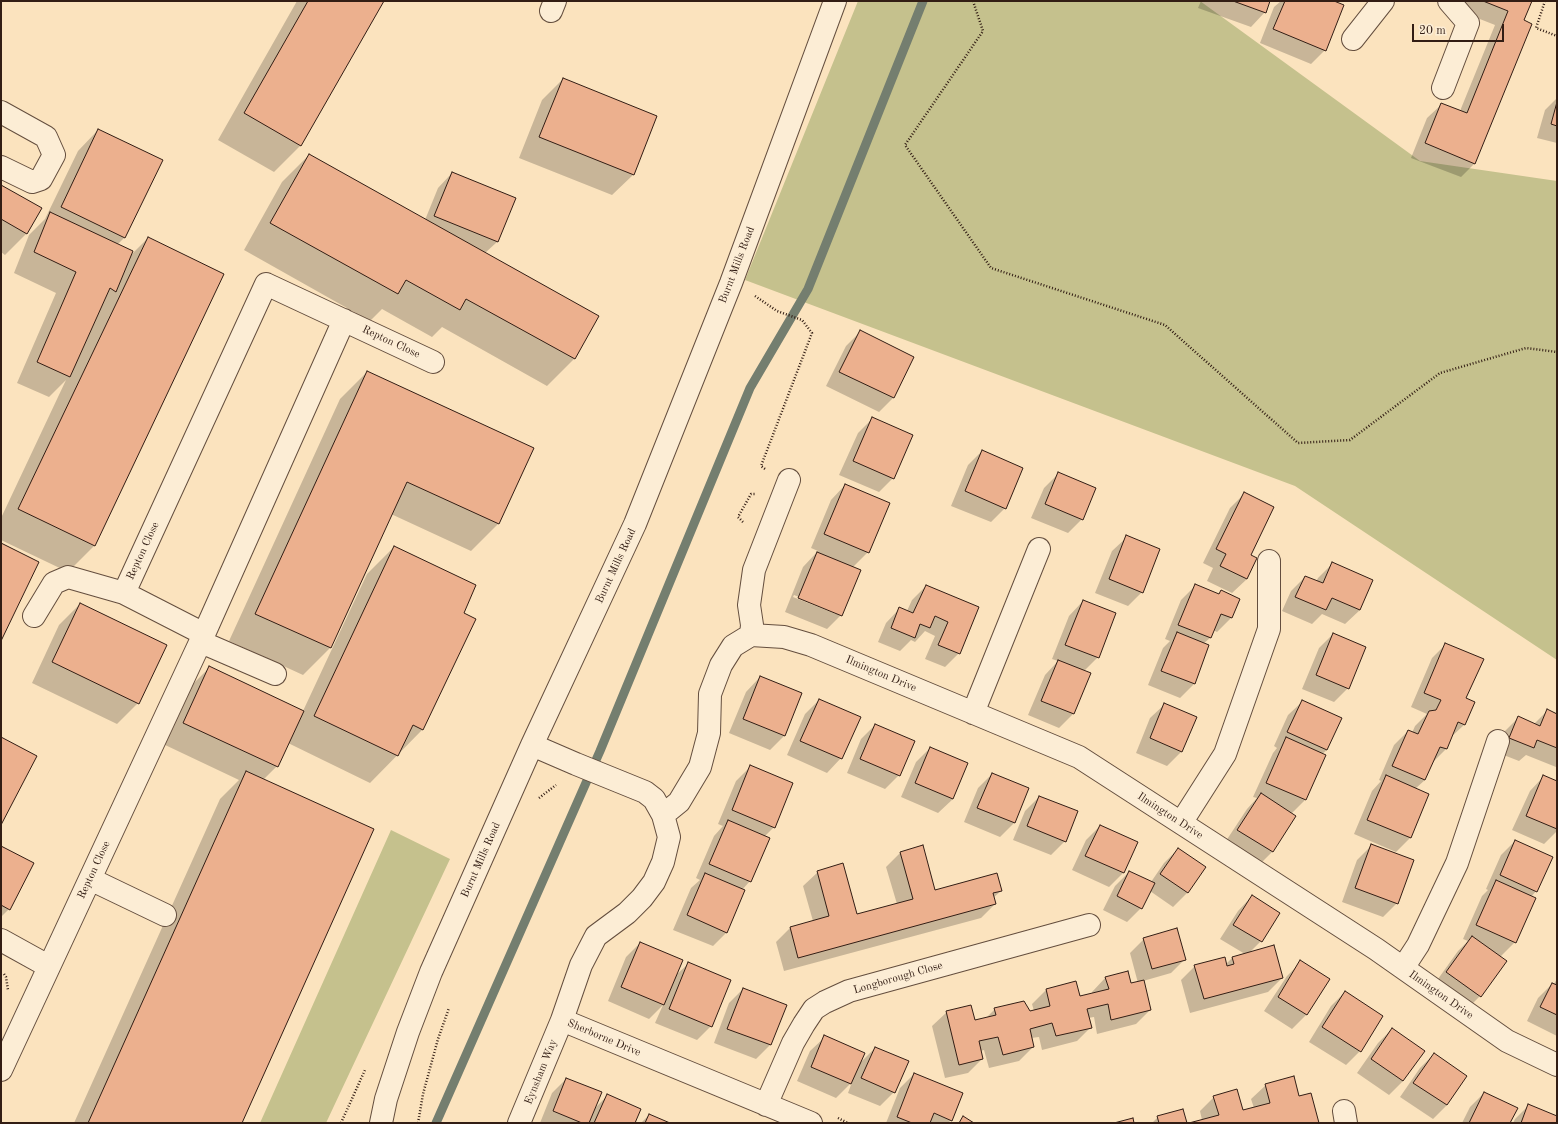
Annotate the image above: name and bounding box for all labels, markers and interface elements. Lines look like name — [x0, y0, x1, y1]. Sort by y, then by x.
scale bar — [1414, 16, 1506, 42]
text: 20 m — [1419, 25, 1446, 37]
street label: Burnt Mills Road — [716, 225, 758, 305]
street label: Repton Close — [360, 323, 422, 361]
street label: Repton Close — [124, 520, 162, 582]
street label: Burnt Mills Road — [593, 526, 639, 606]
street label: Ilmington Drive — [844, 653, 918, 695]
street label: Ilmington Drive — [1135, 790, 1205, 842]
street label: Burnt Mills Road — [458, 820, 504, 900]
street label: Repton Close — [75, 839, 113, 901]
street label: Longborough Close — [852, 959, 944, 997]
street label: Ilmington Drive — [1406, 968, 1476, 1022]
street label: Sherborne Drive — [565, 1017, 643, 1059]
street label: Eynsham Way — [522, 1037, 560, 1107]

